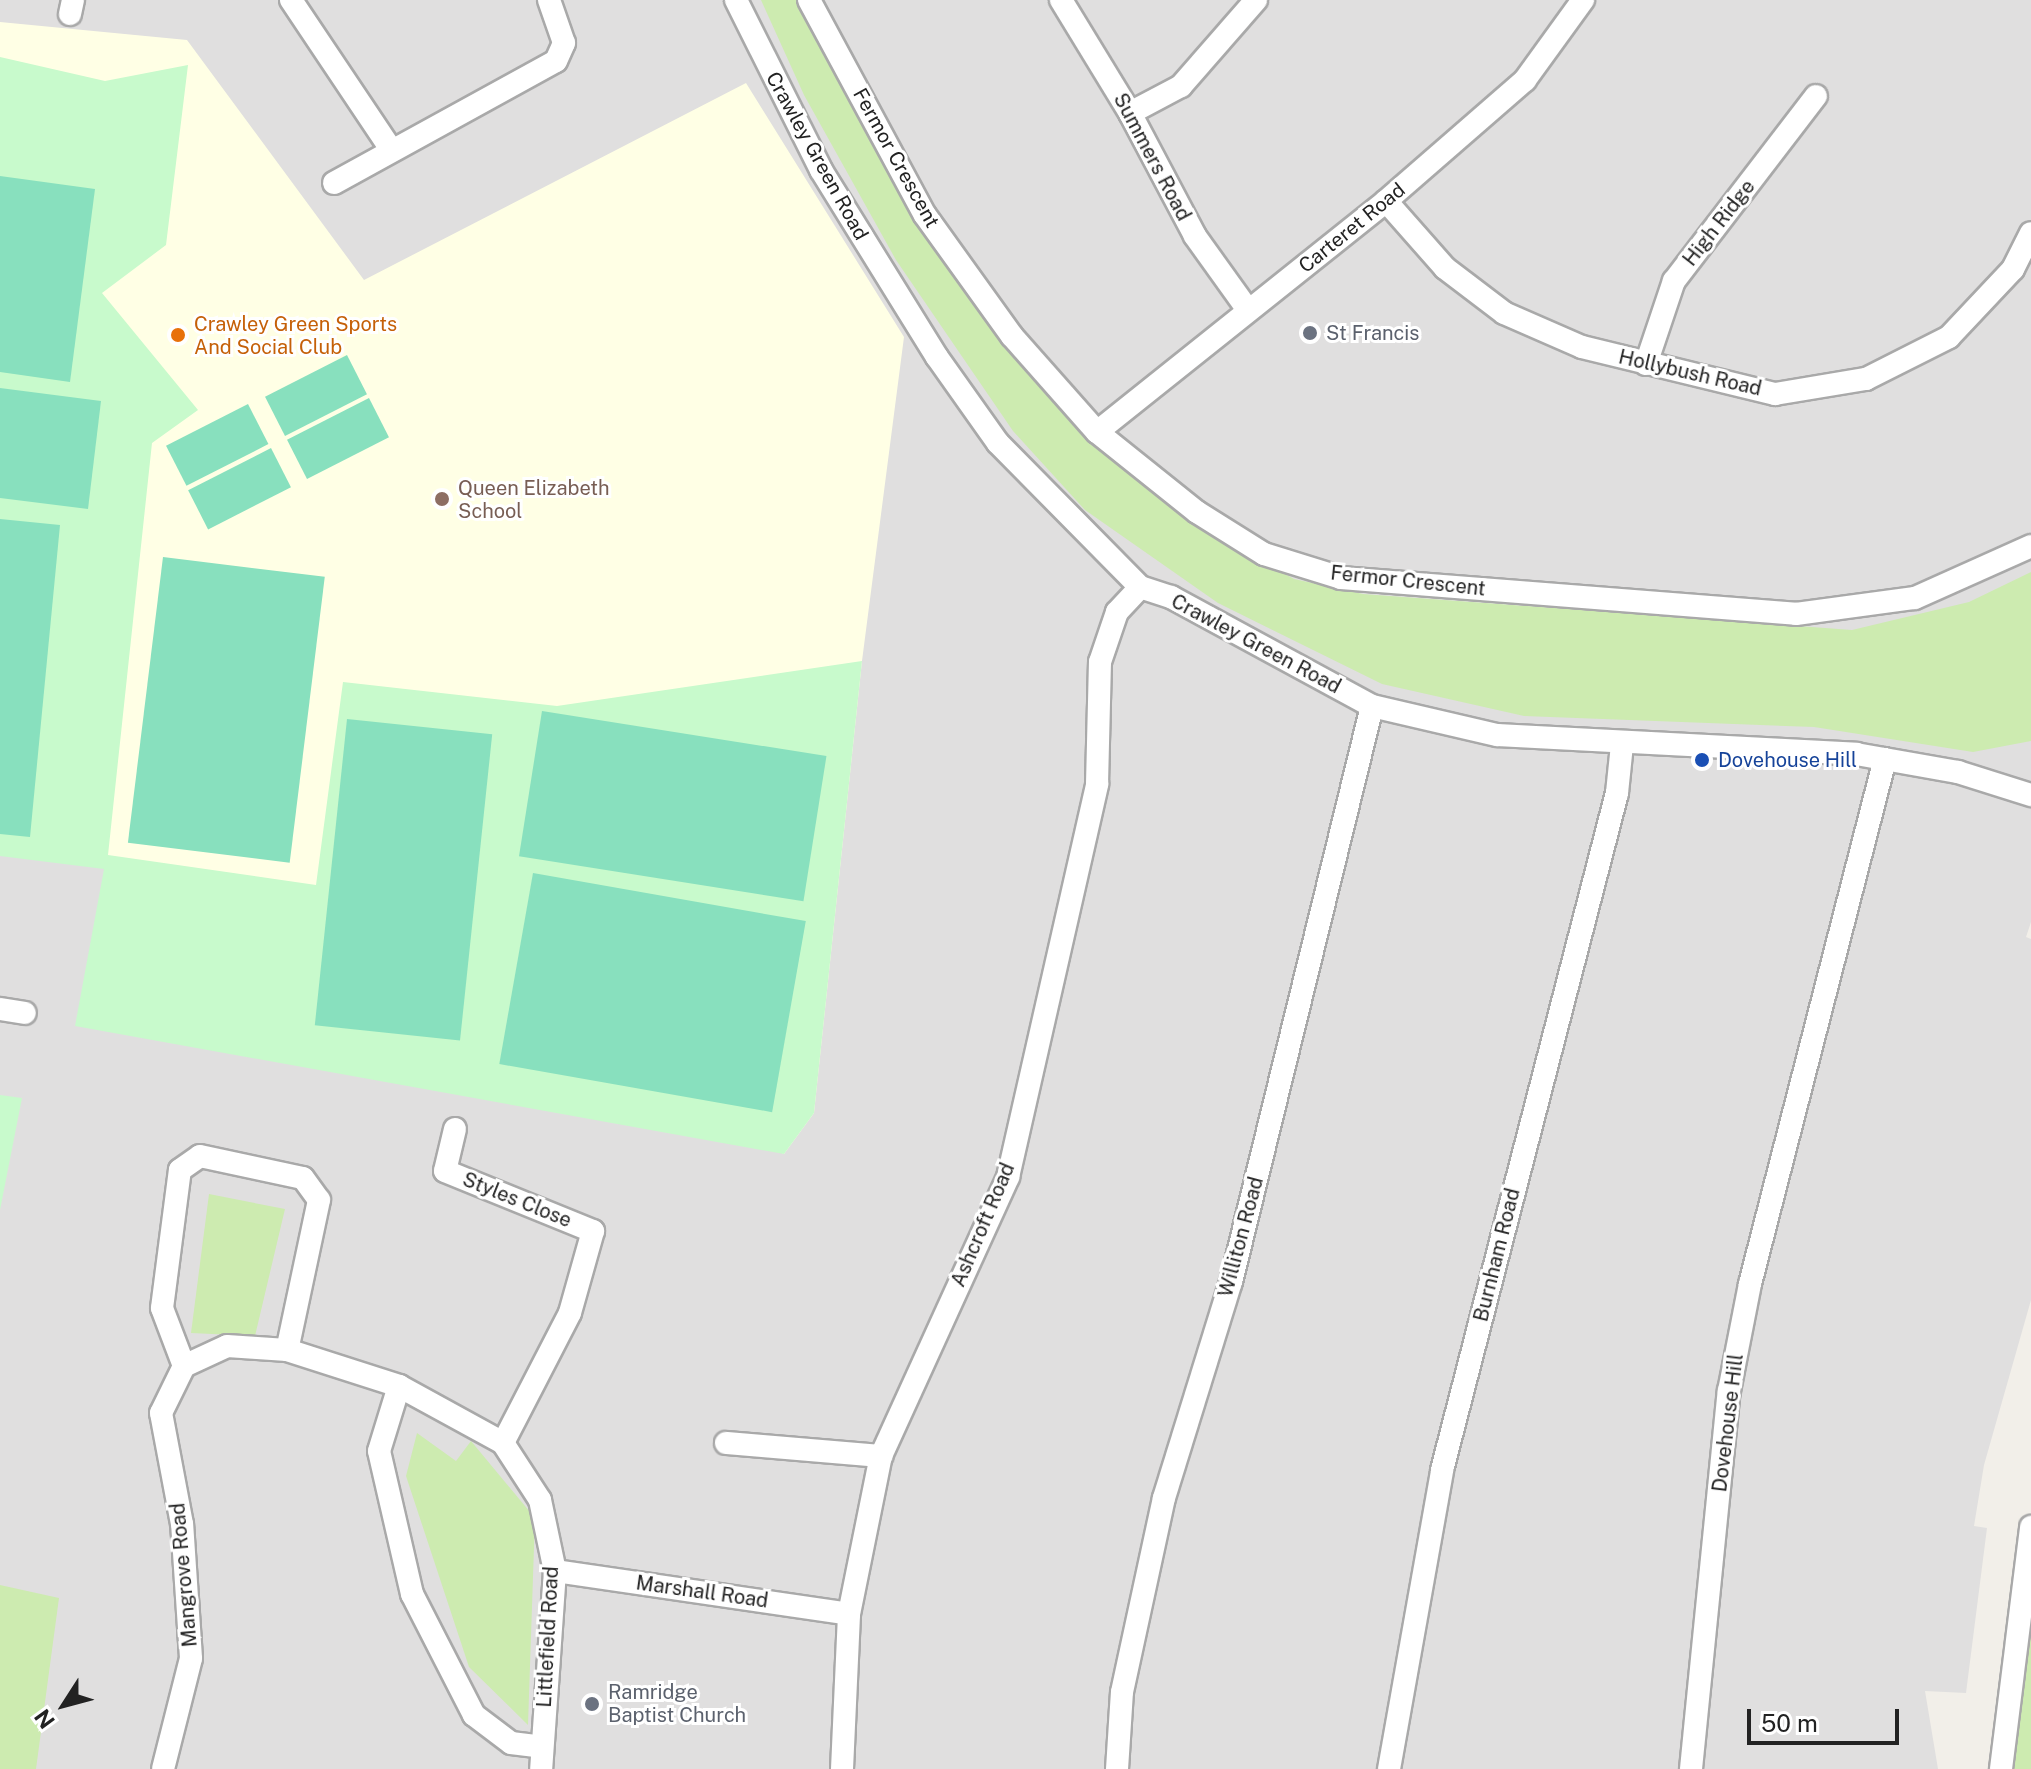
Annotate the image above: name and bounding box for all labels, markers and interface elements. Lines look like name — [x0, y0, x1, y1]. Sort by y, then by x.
street label: Crawley Green Road — [761, 68, 873, 244]
street label: Fermor Crescent — [848, 84, 944, 232]
street label: Summers Road — [1108, 89, 1196, 225]
street label: High Ridge — [1678, 175, 1760, 271]
street label: Carteret Road — [1294, 178, 1410, 278]
place label: Crawley Green Sports And Social Club — [194, 312, 397, 359]
place label: St Francis — [1326, 321, 1419, 345]
marker: St Francis — [1301, 324, 1319, 342]
marker: Crawley Green Sports And Social Club — [169, 326, 187, 344]
street label: Hollybush Road — [1616, 345, 1764, 401]
place label: Queen Elizabeth School — [458, 476, 610, 523]
marker: Queen Elizabeth School — [433, 490, 451, 508]
street label: Fermor Crescent — [1329, 561, 1487, 601]
street label: Crawley Green Road — [1167, 589, 1345, 699]
place label: Dovehouse Hill — [1718, 748, 1857, 772]
marker: Dovehouse Hill — [1693, 751, 1711, 769]
street label: Ashcroft Road — [946, 1159, 1020, 1291]
street label: Styles Close — [459, 1167, 575, 1233]
street label: Williton Road — [1213, 1174, 1269, 1300]
street label: Burnham Road — [1469, 1186, 1525, 1324]
street label: Dovehouse Hill — [1708, 1352, 1748, 1494]
street label: Mangrove Road — [166, 1502, 202, 1648]
street label: Littlefield Road — [532, 1566, 564, 1708]
street label: Marshall Road — [634, 1571, 770, 1613]
north arrow — [24, 1665, 104, 1745]
place label: Ramridge Baptist Church — [608, 1680, 746, 1727]
scale bar — [1751, 1693, 1903, 1743]
marker: Ramridge Baptist Church — [583, 1695, 601, 1713]
text: N — [29, 1705, 60, 1734]
text: 50 m — [1761, 1709, 1818, 1737]

